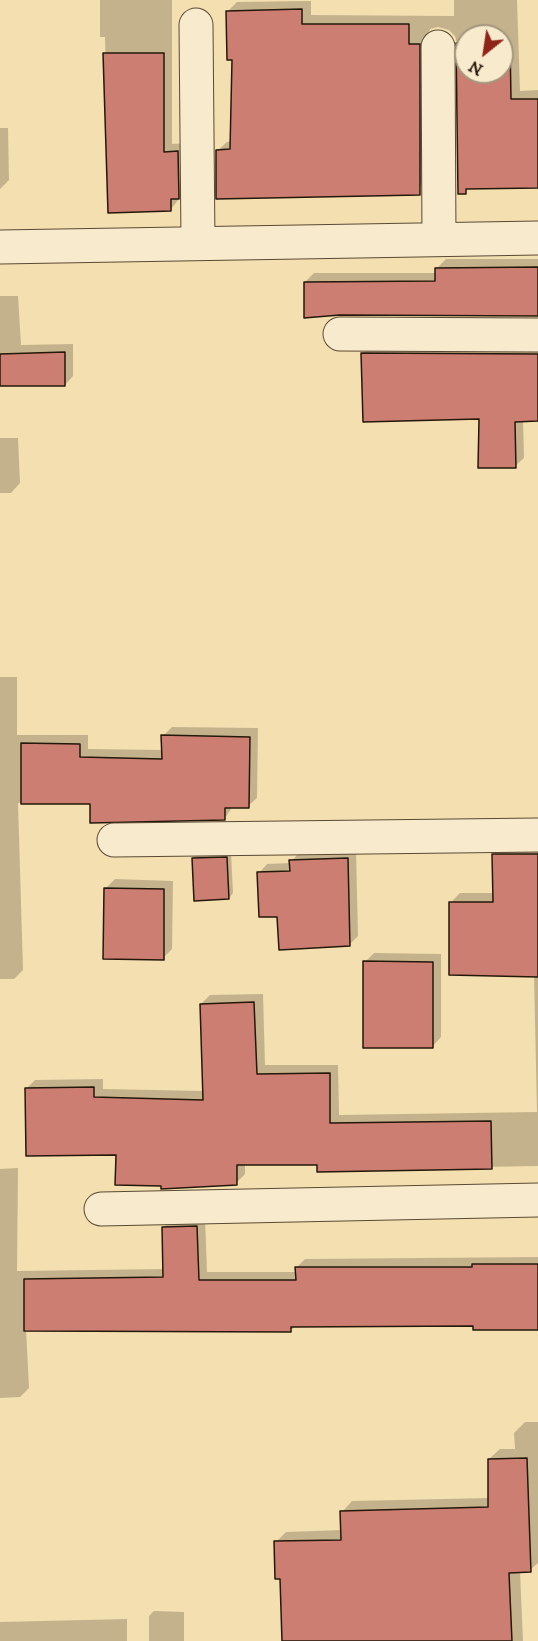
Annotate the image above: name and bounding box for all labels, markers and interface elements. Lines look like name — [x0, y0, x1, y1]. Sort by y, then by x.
north arrow — [454, 24, 514, 84]
text: N — [465, 56, 487, 80]

